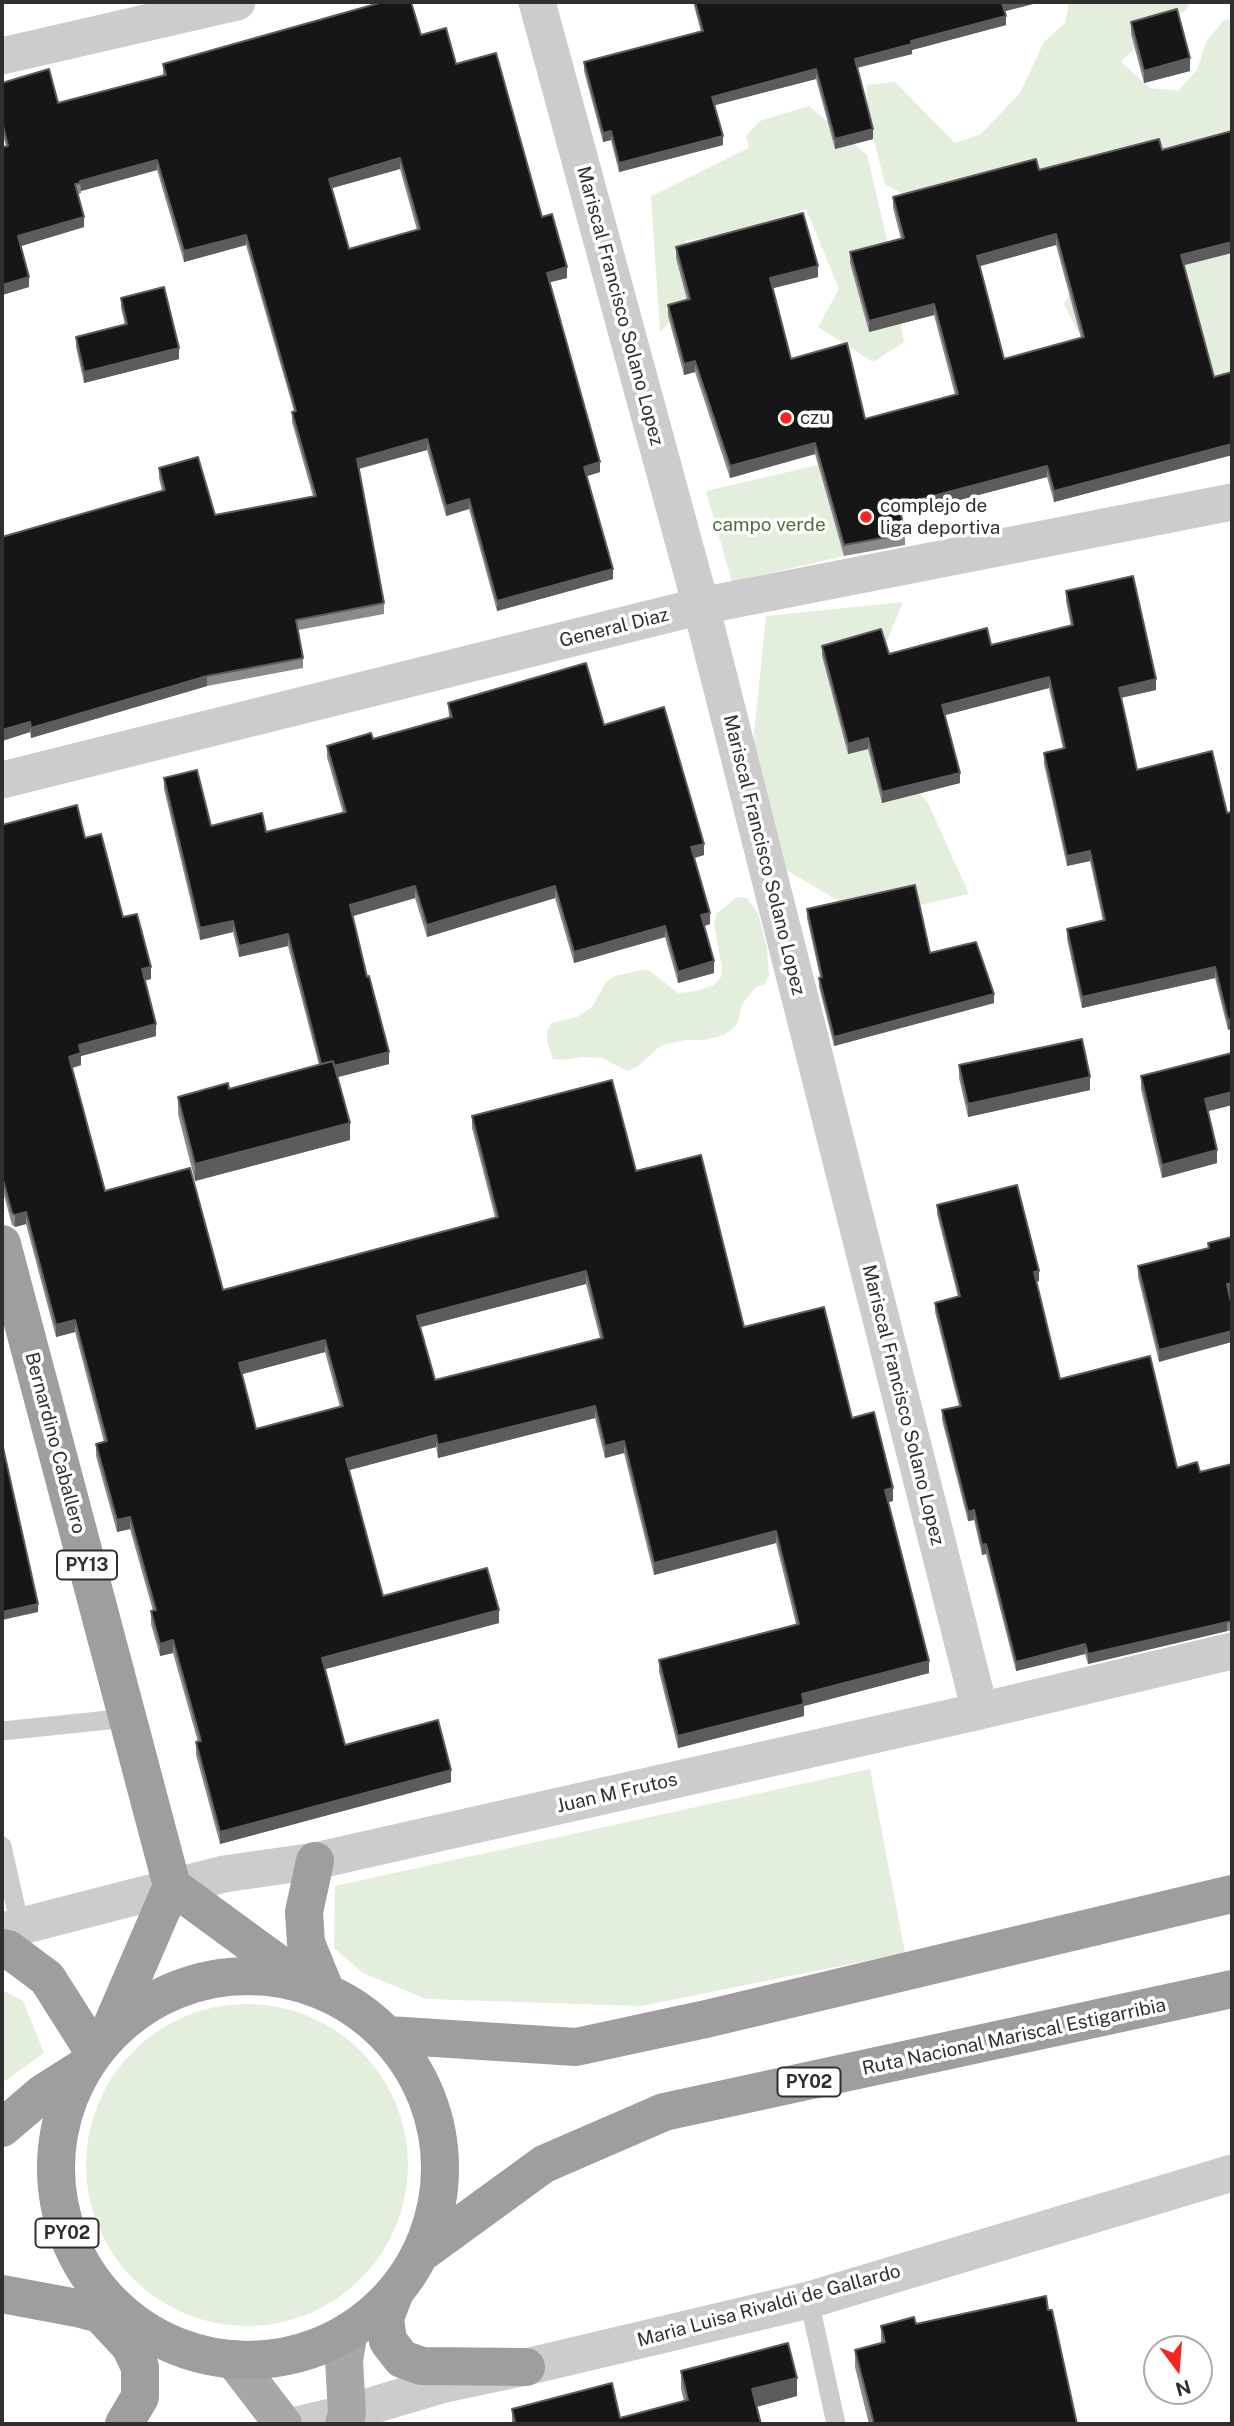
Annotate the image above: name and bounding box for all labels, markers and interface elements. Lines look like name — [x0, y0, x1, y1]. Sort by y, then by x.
street label: Mariscal Francisco Solano Lopez — [572, 164, 668, 448]
place label: czu — [800, 407, 830, 429]
marker: czu — [778, 410, 794, 426]
place label: complejo de liga deportiva — [880, 495, 1000, 539]
marker: complejo de liga deportiva — [858, 509, 874, 525]
park label: campo verde — [712, 514, 826, 536]
street label: General Diaz — [557, 603, 671, 653]
street label: Mariscal Francisco Solano Lopez — [718, 712, 810, 998]
street label: Mariscal Francisco Solano Lopez — [857, 1262, 949, 1548]
street label: Bernardino Caballero — [20, 1350, 90, 1536]
road number: PY13 — [57, 1550, 117, 1580]
street label: Juan M Frutos — [554, 1768, 680, 1818]
street label: Ruta Nacional Mariscal Estigarribia — [860, 1994, 1168, 2080]
road number: PY02 — [778, 2068, 840, 2096]
road number: PY02 — [36, 2218, 98, 2248]
street label: Maria Luisa Rivaldi de Gallardo — [635, 2260, 903, 2352]
north arrow — [1143, 2335, 1213, 2405]
text: N — [1173, 2376, 1193, 2401]

